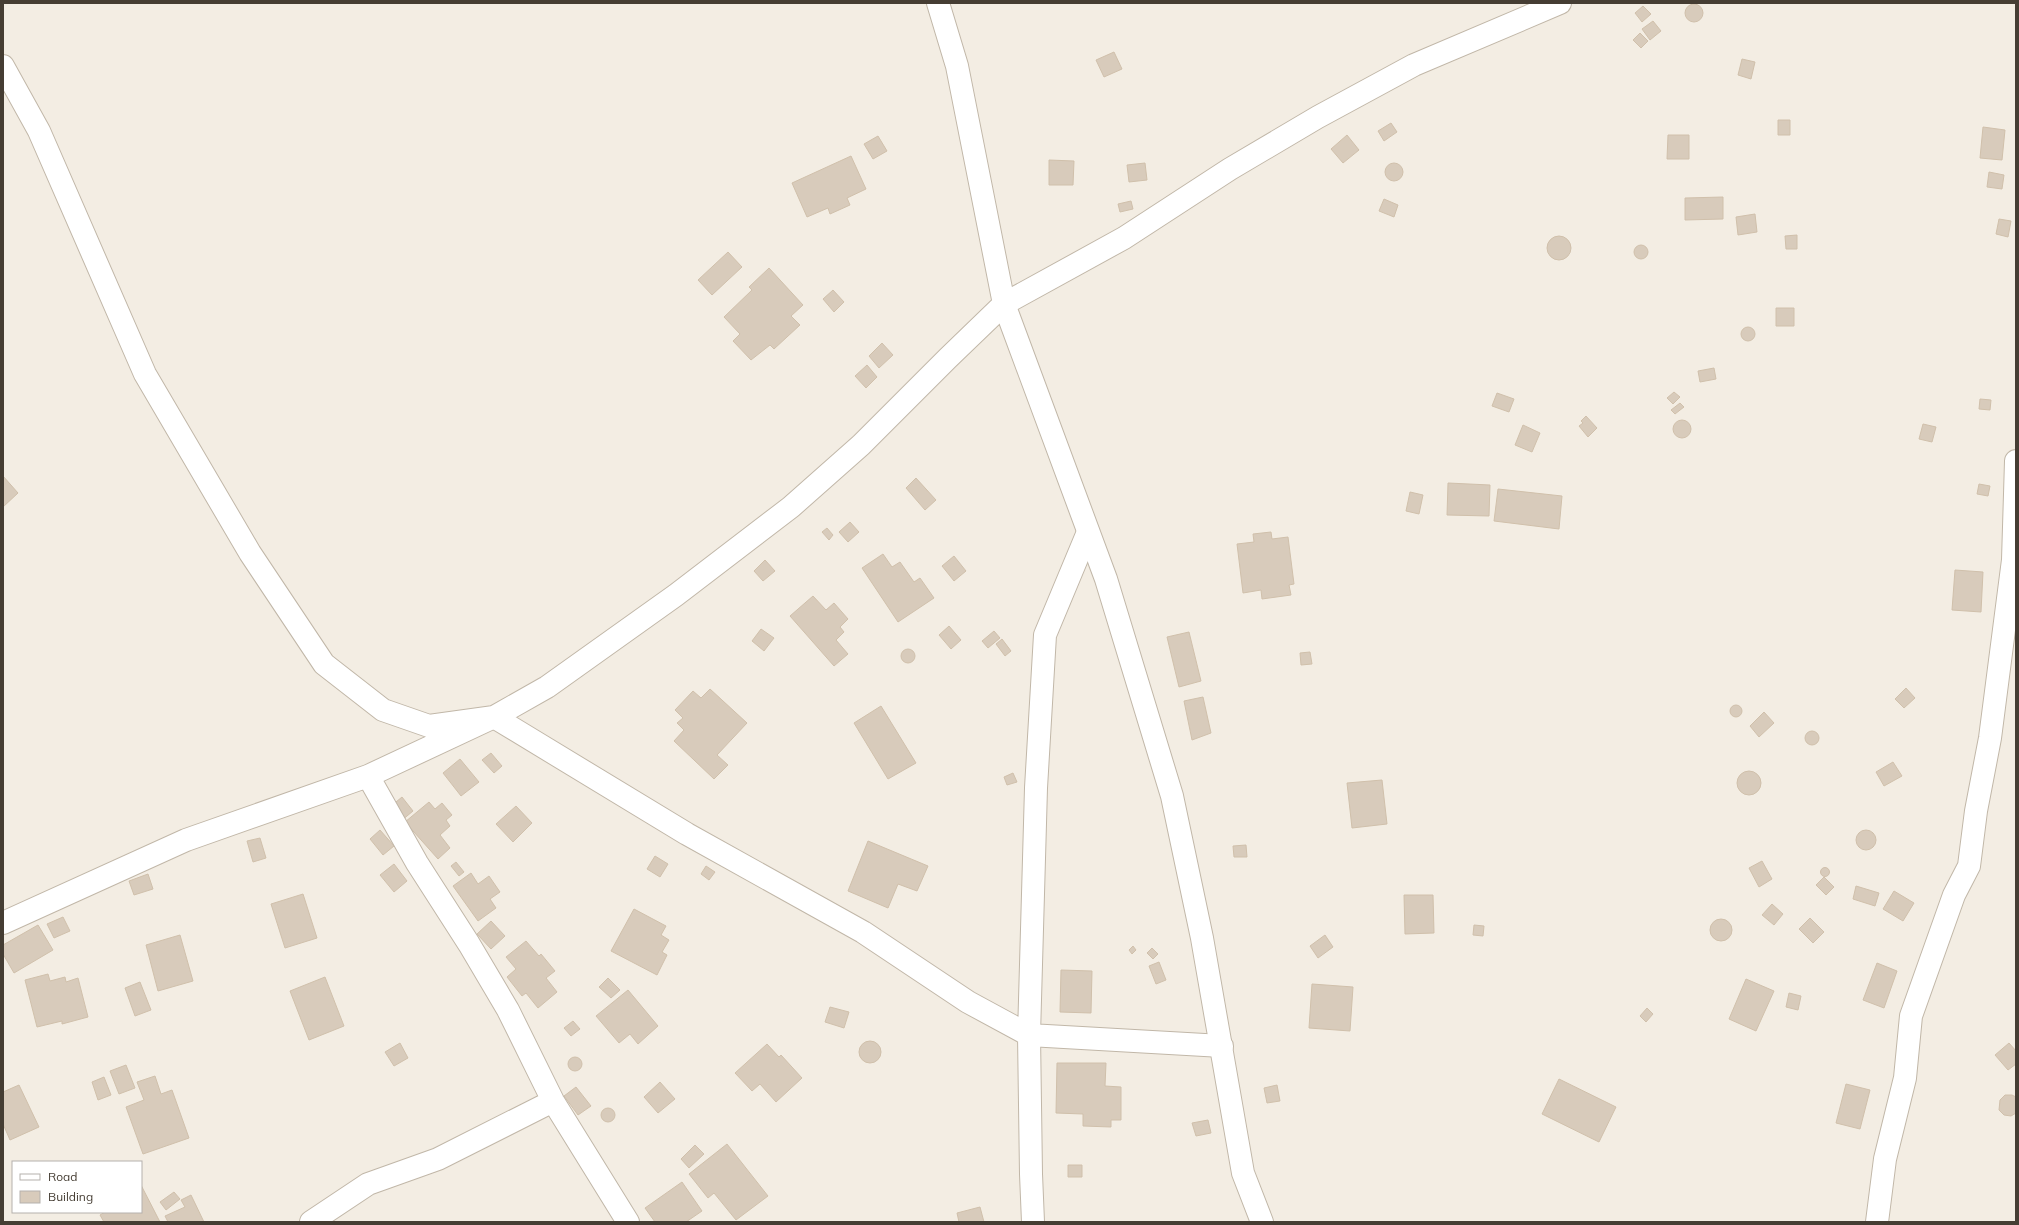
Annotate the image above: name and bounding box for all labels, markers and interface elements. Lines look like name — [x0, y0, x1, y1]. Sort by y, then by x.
legend — [12, 1161, 142, 1213]
text: Road — [48, 1169, 77, 1184]
text: Building — [48, 1189, 93, 1204]

